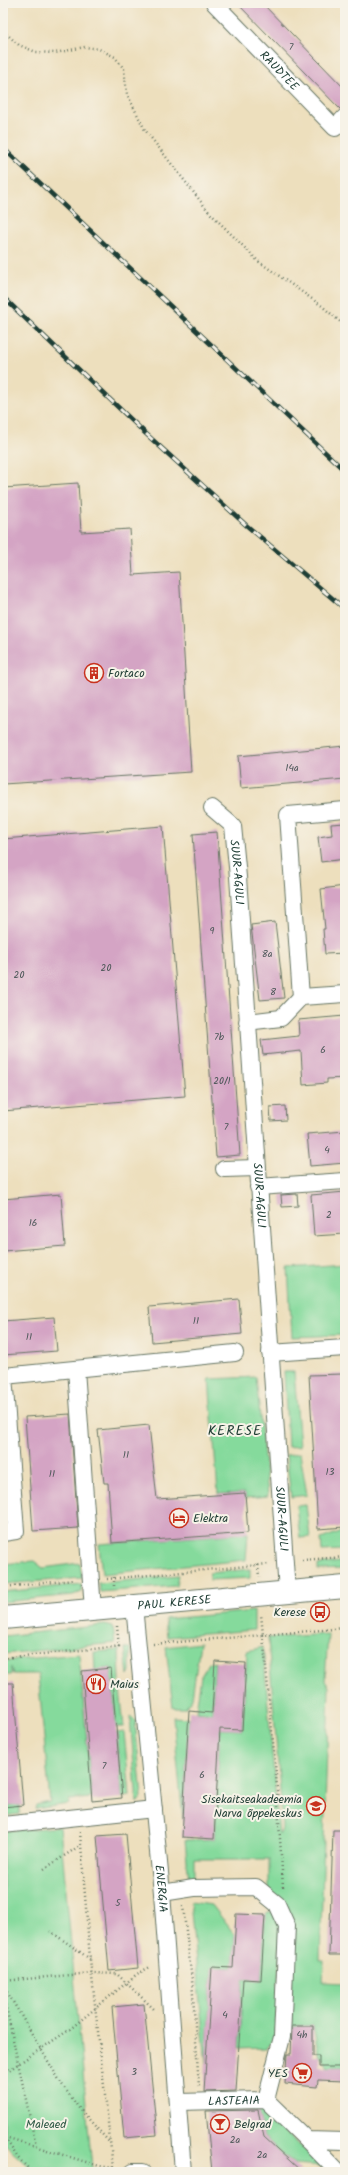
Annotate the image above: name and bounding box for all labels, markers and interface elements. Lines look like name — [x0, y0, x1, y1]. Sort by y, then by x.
house number: 7 — [289, 39, 294, 55]
street label: RAUDTEE — [255, 46, 304, 96]
building icon: Fortaco — [83, 662, 105, 684]
place label: Fortaco — [108, 664, 145, 683]
house number: 14a — [285, 760, 299, 776]
street label: SUUR-AGULI — [224, 839, 249, 906]
house number: 9 — [210, 923, 215, 939]
house number: 8a — [262, 946, 273, 962]
house number: 20 — [101, 960, 111, 976]
house number: 20 — [14, 967, 24, 983]
house number: 8 — [270, 984, 277, 1000]
house number: 7b — [214, 1029, 225, 1045]
house number: 6 — [320, 1042, 326, 1058]
house number: 20/1 — [213, 1073, 231, 1089]
house number: 7 — [224, 1119, 229, 1135]
house number: 4 — [324, 1142, 330, 1158]
street label: SUUR-AGULI — [248, 1162, 271, 1229]
house number: 2 — [326, 1207, 332, 1223]
house number: 16 — [29, 1215, 37, 1231]
house number: 11 — [193, 1313, 199, 1329]
house number: 11 — [26, 1329, 32, 1345]
district label: KERESE — [208, 1420, 262, 1442]
house number: 11 — [123, 1447, 129, 1463]
house number: 13 — [326, 1464, 335, 1480]
house number: 11 — [49, 1466, 55, 1482]
street label: SUUR-AGULI — [270, 1485, 293, 1552]
hotel icon: Elektra — [168, 1507, 190, 1529]
place label: Elektra — [193, 1509, 229, 1528]
street label: PAUL KERESE — [137, 1590, 213, 1616]
bus stop icon: Kerese — [309, 1601, 331, 1623]
place label: Kerese — [274, 1603, 307, 1622]
restaurant icon: Maius — [85, 1673, 107, 1695]
place label: Maius — [110, 1675, 139, 1694]
house number: 7 — [102, 1758, 107, 1774]
house number: 6 — [199, 1767, 205, 1783]
place label: Sisekaitseakadeemia Narva õppekeskus — [201, 1790, 302, 1823]
school or university icon: Sisekaitseakadeemia Narva õppekeskus — [305, 1795, 327, 1817]
street label: ENERGIA — [149, 1864, 172, 1913]
house number: 5 — [115, 1895, 121, 1911]
house number: 4 — [222, 2007, 228, 2023]
house number: 4h — [297, 2027, 307, 2043]
supermarket icon: YES — [291, 2062, 313, 2084]
house number: 3 — [131, 2064, 137, 2080]
place label: YES — [268, 2064, 289, 2083]
street label: LASTEAIA — [208, 2091, 260, 2111]
bar icon: Belgrad — [209, 2113, 231, 2135]
park label: Maleaed — [26, 2115, 67, 2134]
place label: Belgrad — [234, 2115, 272, 2134]
house number: 2a — [230, 2132, 241, 2148]
house number: 2a — [257, 2147, 268, 2163]

